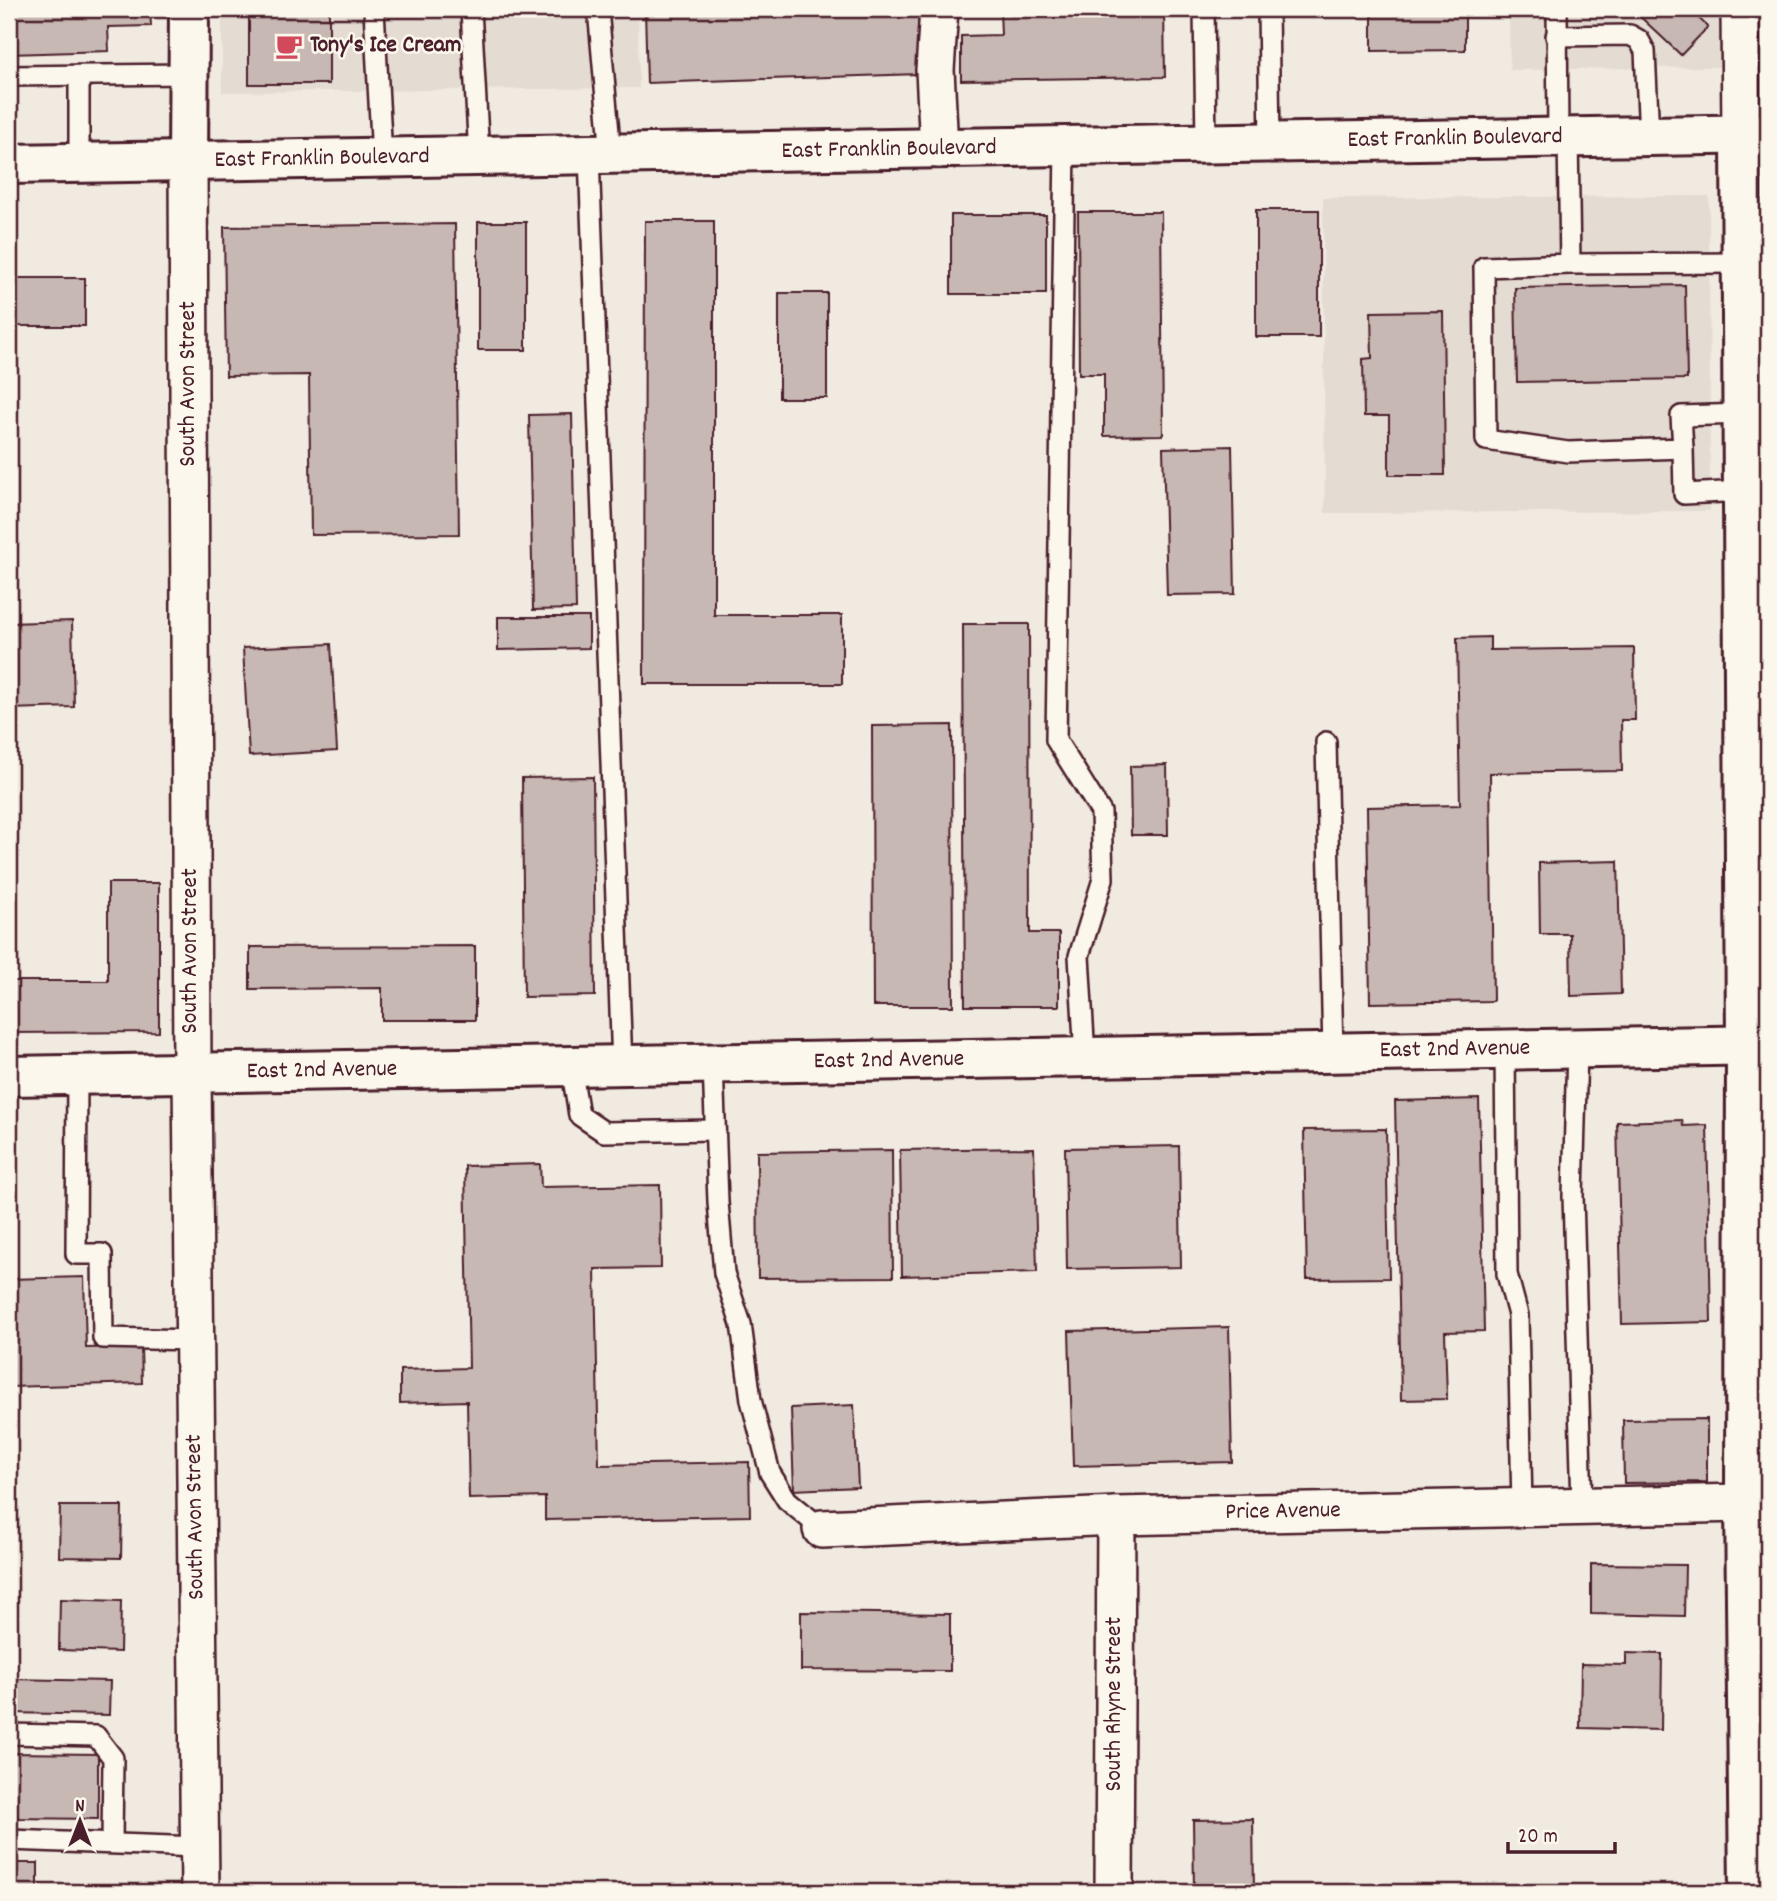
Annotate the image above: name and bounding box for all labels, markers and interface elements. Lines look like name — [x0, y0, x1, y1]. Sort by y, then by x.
place label: Tony's Ice Cream — [310, 29, 461, 63]
cafe icon: Tony's Ice Cream — [274, 31, 304, 61]
street label: East Franklin Boulevard — [1347, 120, 1563, 158]
street label: East Franklin Boulevard — [781, 131, 997, 169]
street label: East Franklin Boulevard — [214, 140, 430, 178]
street label: South Avon Street — [172, 301, 206, 467]
street label: South Avon Street — [174, 868, 208, 1034]
street label: East 2nd Avenue — [1379, 1032, 1531, 1068]
street label: East 2nd Avenue — [813, 1043, 965, 1079]
street label: East 2nd Avenue — [246, 1053, 398, 1089]
street label: South Avon Street — [178, 1434, 214, 1600]
street label: Price Avenue — [1225, 1494, 1341, 1530]
street label: South Rhyne Street — [1098, 1616, 1132, 1791]
north arrow — [46, 1786, 116, 1856]
text: N — [75, 1794, 85, 1821]
scale bar — [1508, 1810, 1614, 1854]
text: 20 m — [1518, 1823, 1558, 1853]

